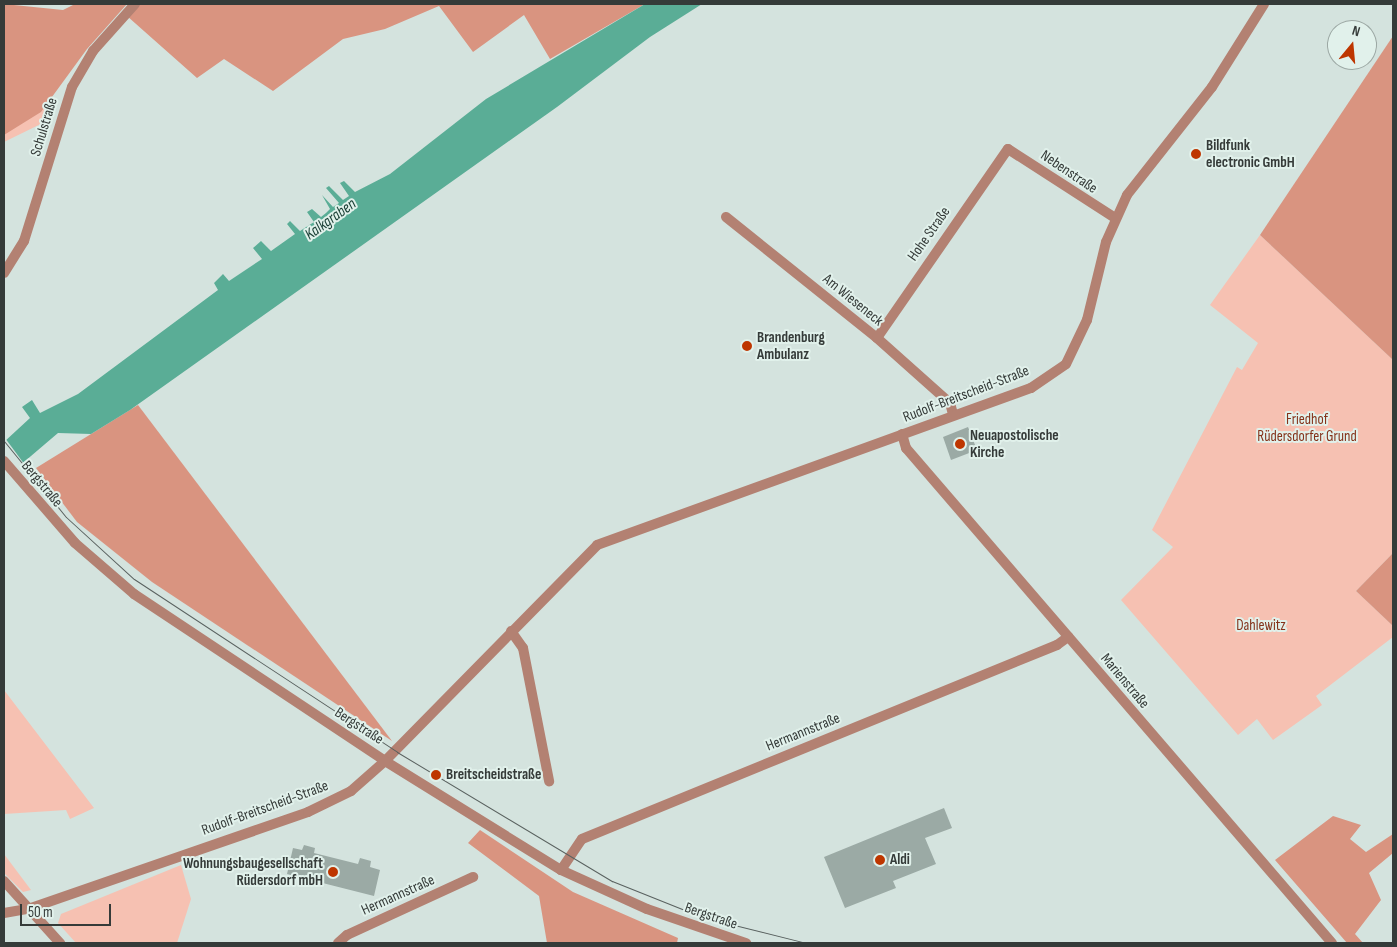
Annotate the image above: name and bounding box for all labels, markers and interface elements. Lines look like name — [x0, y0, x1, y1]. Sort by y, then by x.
north arrow — [1327, 20, 1377, 70]
text: N — [1350, 22, 1362, 40]
street label: Schulstraße — [27, 96, 61, 158]
place label: Bildfunk electronic GmbH — [1206, 136, 1295, 171]
street label: Nebenstraße — [1037, 147, 1101, 197]
marker: Bildfunk electronic GmbH — [1190, 148, 1202, 160]
water label: Kalkgraben — [302, 195, 360, 245]
street label: Hohe Straße — [904, 204, 954, 264]
street label: Am Wieseneck — [819, 270, 887, 330]
place label: Brandenburg Ambulanz — [757, 328, 825, 363]
marker: Brandenburg Ambulanz — [741, 340, 753, 352]
street label: Rudolf-Breitscheid-Straße — [900, 362, 1032, 426]
park label: Friedhof Rüdersdorfer Grund — [1257, 410, 1357, 445]
place label: Neuapostolische Kirche — [970, 426, 1059, 461]
marker: Neuapostolische Kirche — [954, 438, 966, 450]
street label: Bergstraße — [18, 457, 66, 511]
park label: Dahlewitz — [1236, 617, 1286, 635]
street label: Marienstraße — [1097, 650, 1153, 712]
street label: Bergstraße — [331, 704, 387, 748]
street label: Hermannstraße — [763, 709, 843, 755]
place label: Breitscheidstraße — [446, 766, 541, 784]
marker: Breitscheidstraße — [430, 769, 442, 781]
street label: Rudolf-Breitscheid-Straße — [199, 777, 331, 839]
place label: Aldi — [890, 851, 910, 869]
place label: Wohnungsbaugesellschaft Rüdersdorf mbH — [183, 854, 323, 889]
marker: Aldi — [874, 854, 886, 866]
marker: Wohnungsbaugesellschaft Rüdersdorf mbH — [327, 866, 339, 878]
street label: Hermannstraße — [359, 871, 437, 919]
scale bar — [22, 894, 114, 926]
street label: Bergstraße — [682, 899, 740, 933]
text: 50 m — [28, 903, 53, 922]

